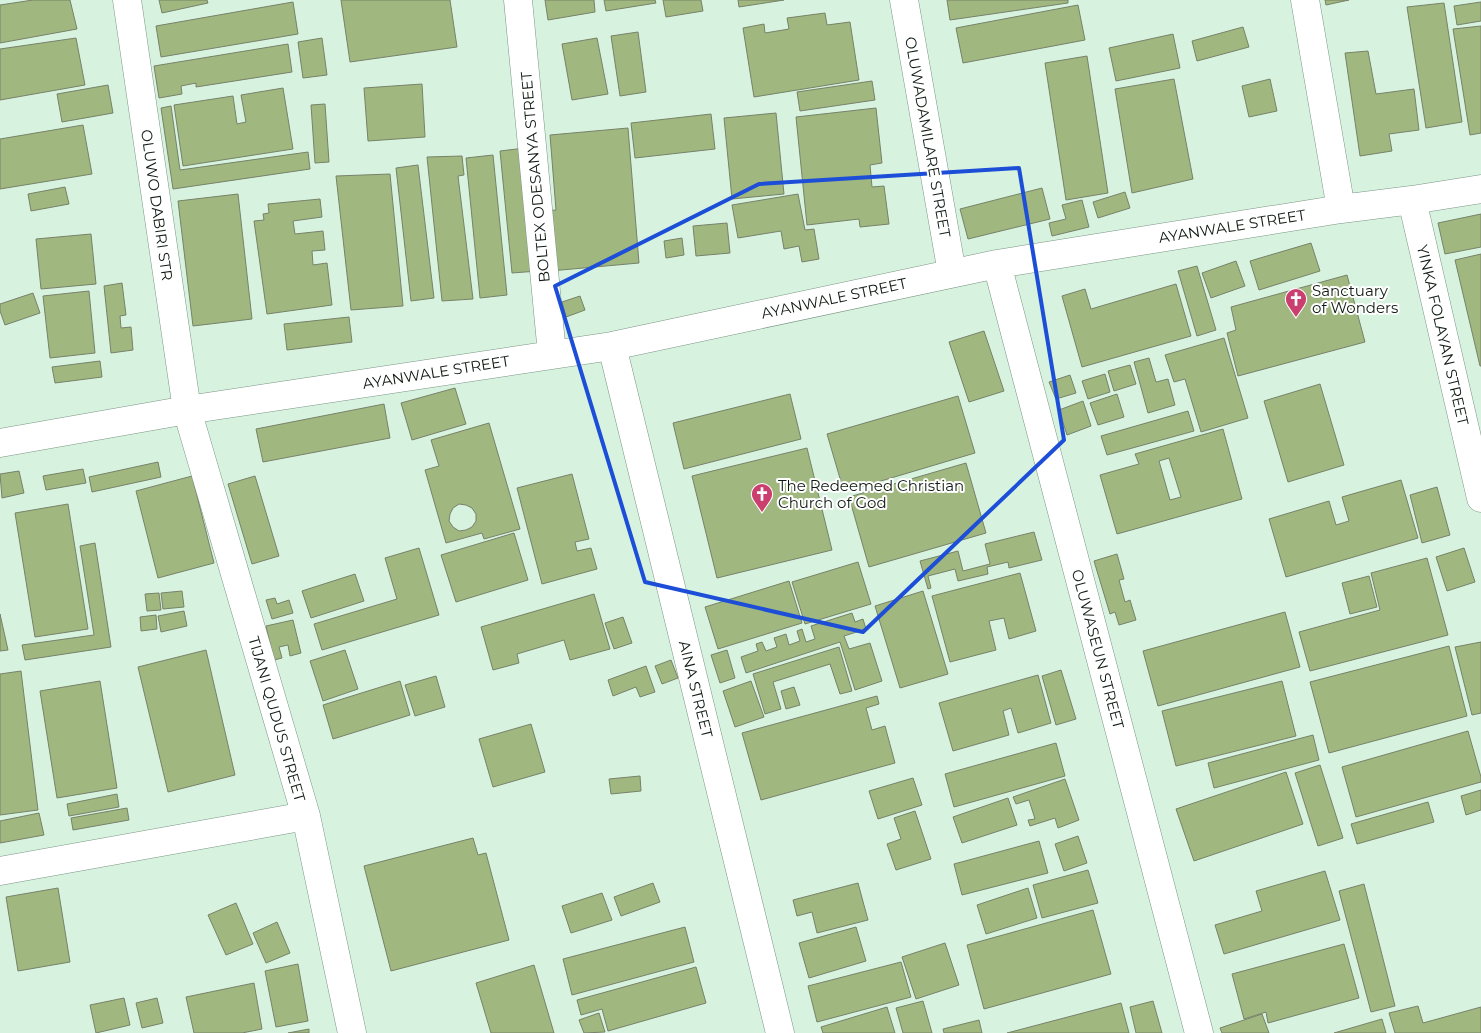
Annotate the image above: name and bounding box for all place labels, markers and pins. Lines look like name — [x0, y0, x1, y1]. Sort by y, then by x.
place label: Sanctuary of Wonders — [1312, 281, 1398, 317]
church icon: Sanctuary of Wonders — [1284, 287, 1308, 318]
place label: The Redeemed Christian Church of God — [778, 476, 964, 512]
church icon: The Redeemed Christian Church of God — [750, 482, 774, 513]

